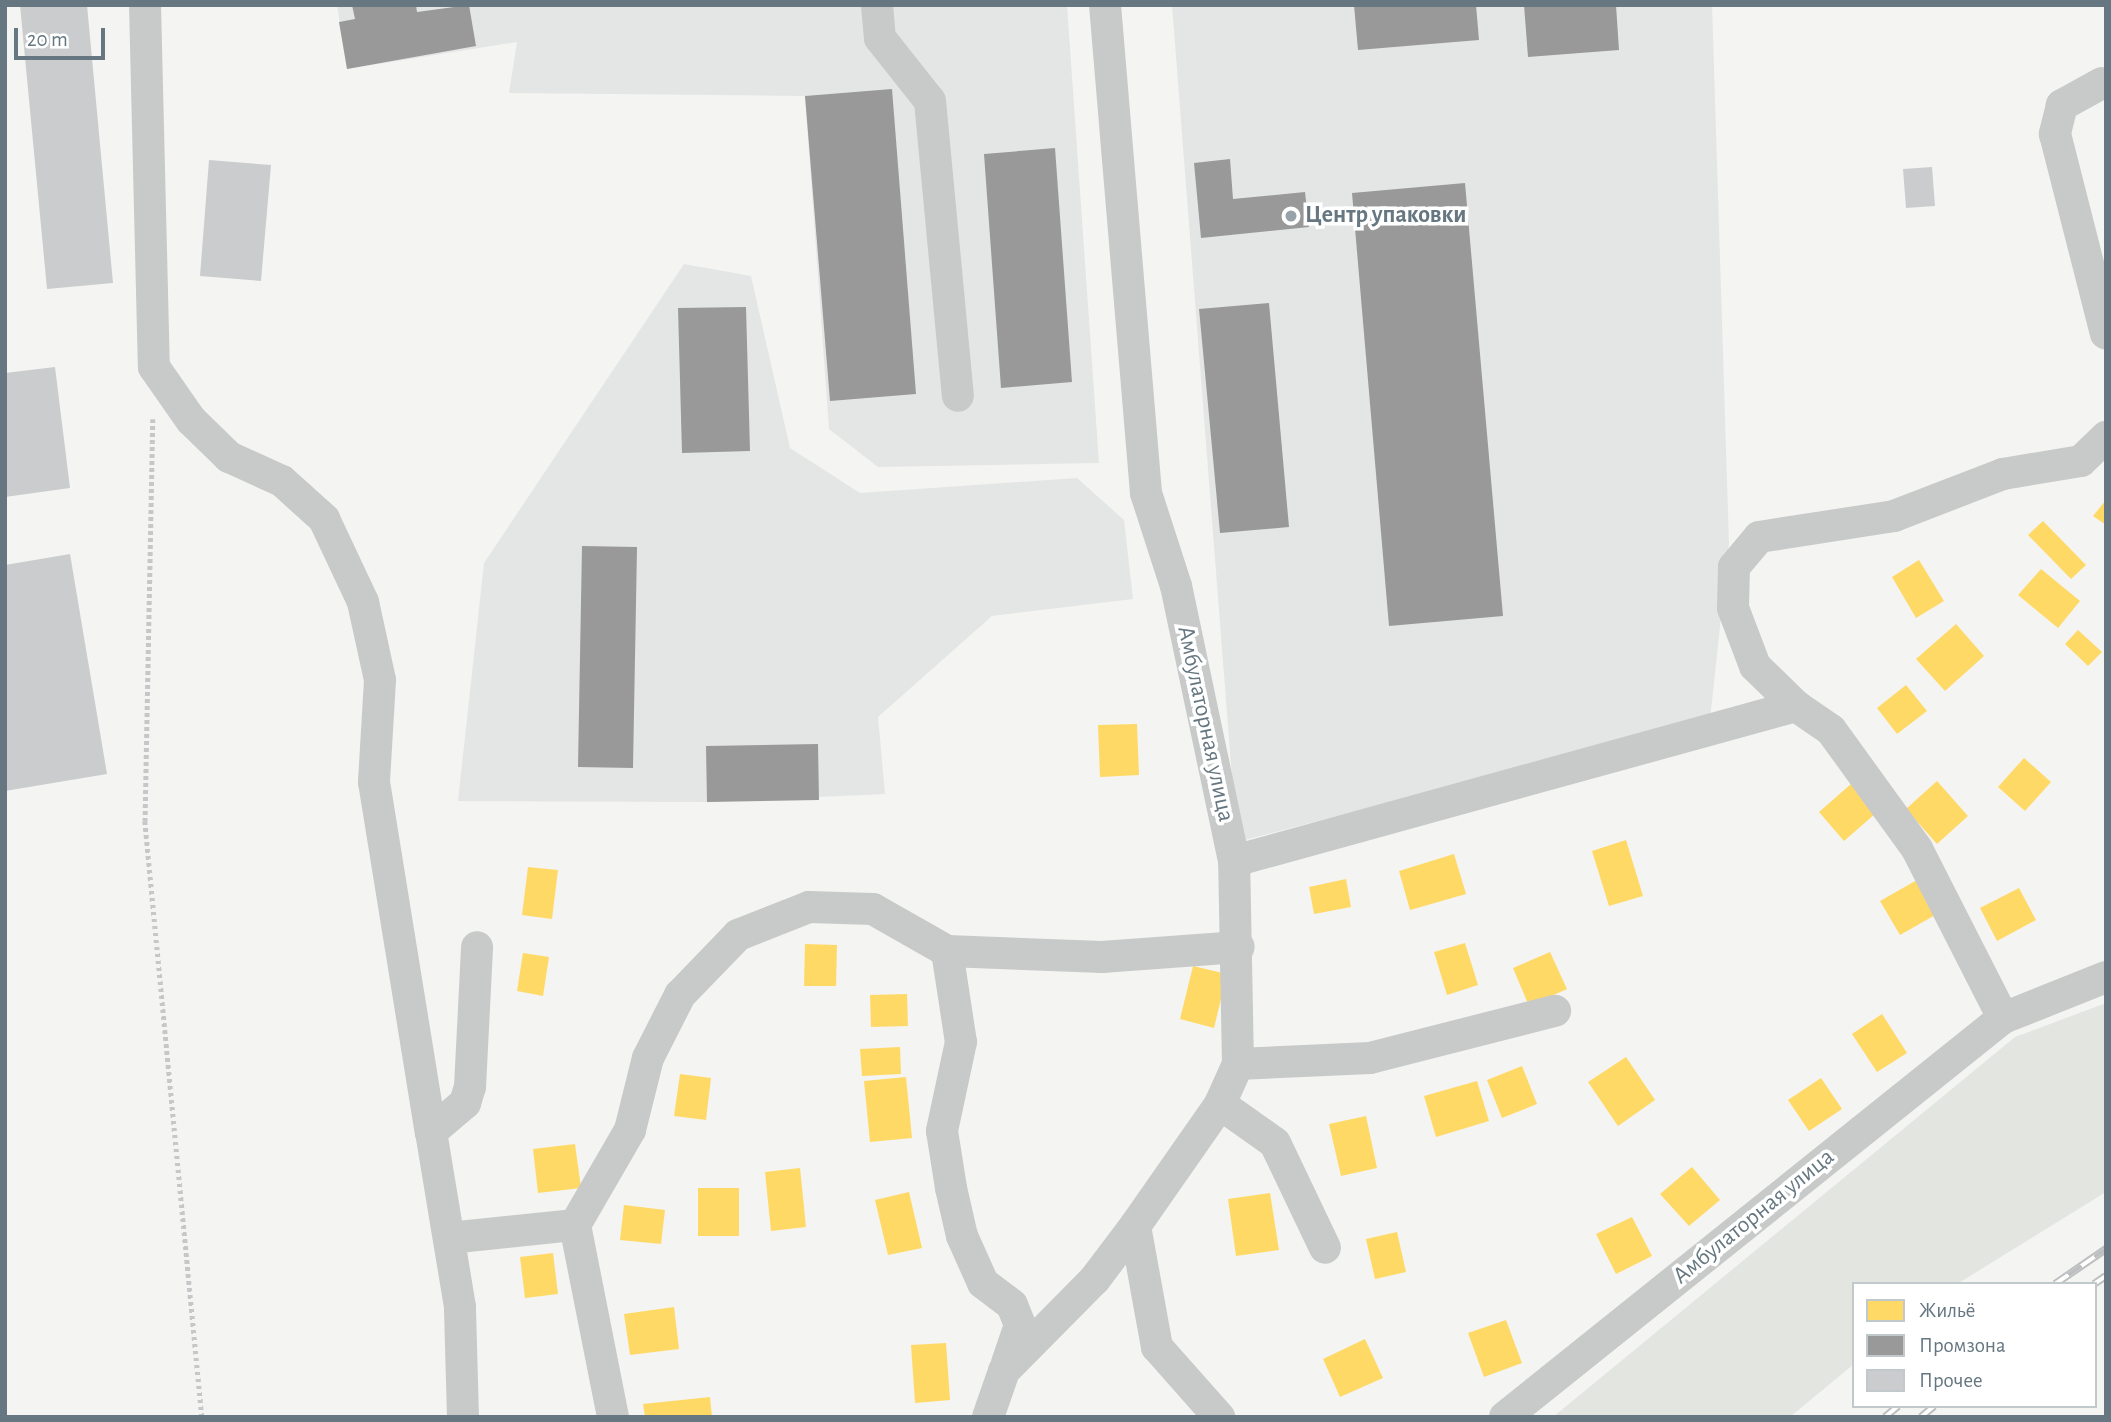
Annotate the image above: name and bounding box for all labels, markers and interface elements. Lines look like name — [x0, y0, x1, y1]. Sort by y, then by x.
scale bar — [18, 14, 108, 58]
text: 20 m — [27, 29, 68, 50]
place label: Центр упаковки — [1305, 202, 1466, 230]
marker: Центр упаковки — [1283, 208, 1299, 224]
street label: Амбулаторная улица — [1170, 623, 1240, 825]
street label: Амбулаторная улица — [1667, 1143, 1841, 1291]
legend — [1852, 1282, 2097, 1408]
text: Жильё — [1919, 1300, 1975, 1321]
text: Промзона — [1919, 1335, 2006, 1356]
text: Прочее — [1919, 1370, 1983, 1391]

